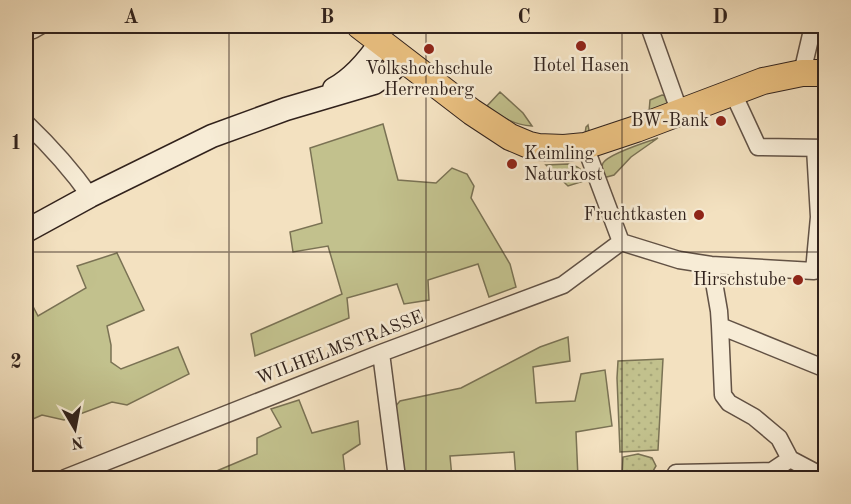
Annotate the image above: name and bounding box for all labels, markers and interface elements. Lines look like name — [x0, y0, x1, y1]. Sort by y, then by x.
text: A — [123, 8, 139, 28]
text: B — [320, 8, 334, 28]
text: C — [517, 8, 531, 28]
text: D — [712, 8, 728, 28]
marker: Hotel Hasen — [574, 39, 588, 53]
marker: Volkshochschule Herrenberg — [422, 42, 436, 56]
place label: Hotel Hasen — [533, 57, 630, 75]
place label: Volkshochschule Herrenberg — [365, 60, 493, 99]
place label: BW-Bank — [631, 112, 709, 130]
marker: BW-Bank — [714, 114, 728, 128]
text: 1 — [10, 134, 22, 154]
place label: Keimling Naturkost — [524, 145, 602, 184]
marker: Keimling Naturkost — [505, 157, 519, 171]
place label: Fruchtkasten — [584, 206, 687, 224]
marker: Fruchtkasten — [692, 208, 706, 222]
place label: Hirschstube — [693, 271, 786, 289]
marker: Hirschstube — [791, 273, 805, 287]
street label: WILHELMSTRASSE — [254, 308, 426, 388]
text: 2 — [10, 353, 22, 373]
north arrow — [45, 399, 105, 459]
text: N — [69, 433, 85, 451]

